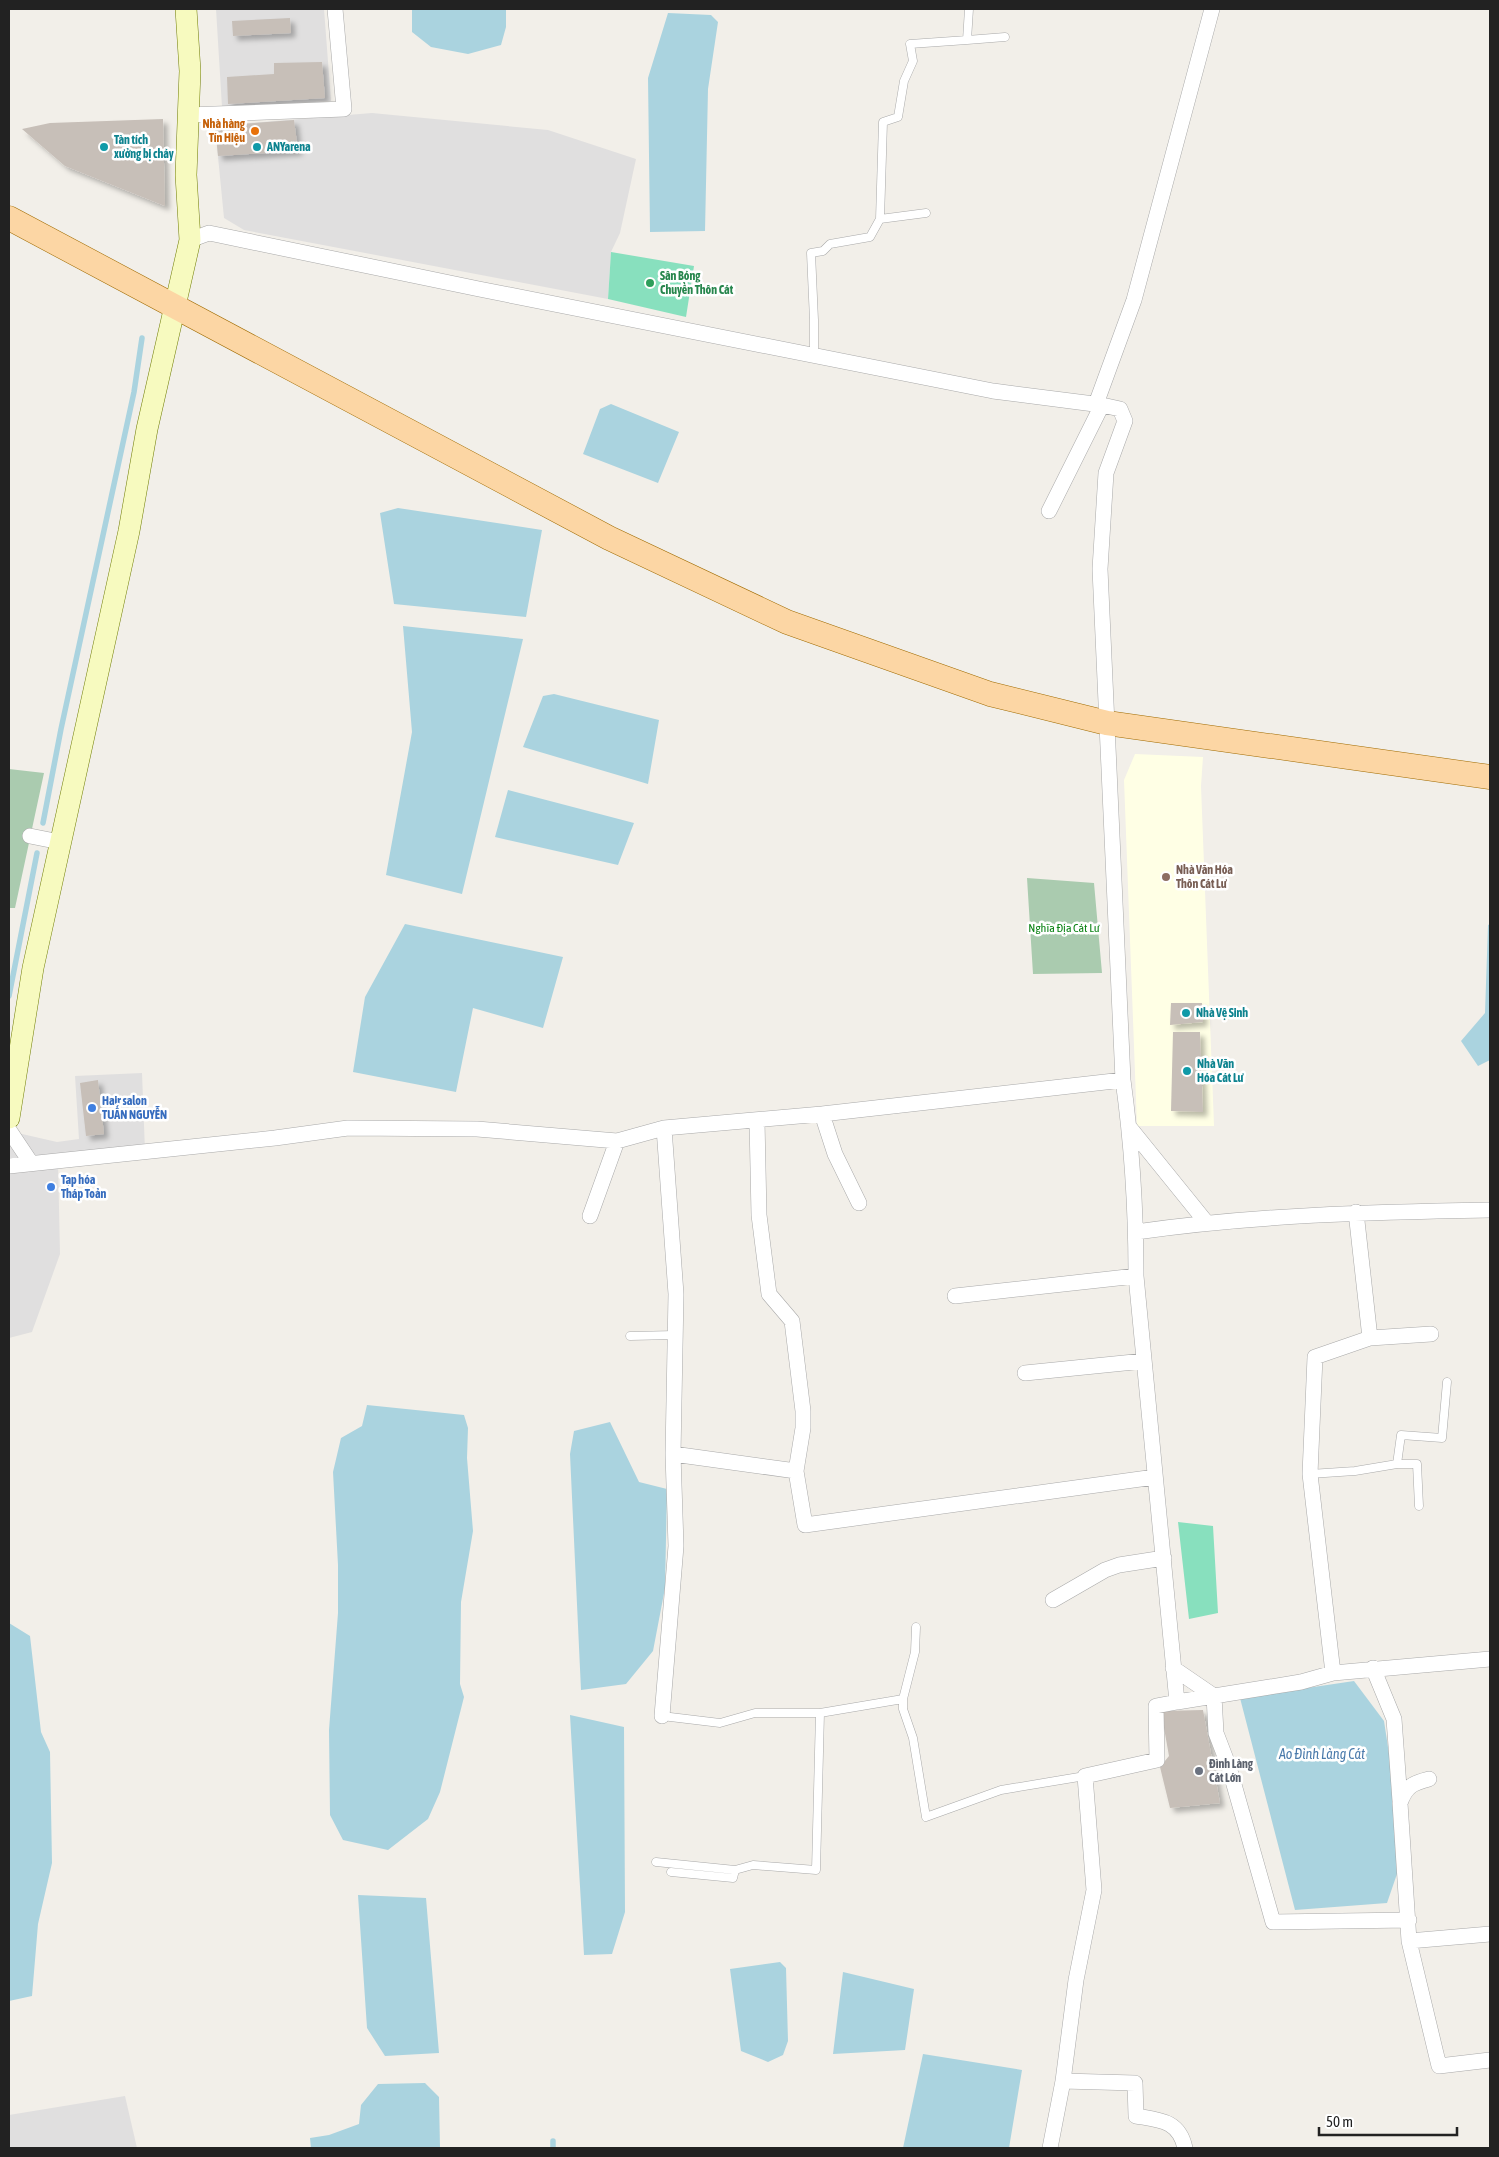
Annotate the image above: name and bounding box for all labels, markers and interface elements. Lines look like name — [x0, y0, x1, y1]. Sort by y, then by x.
place label: Nhà hàng Tín Hiệu — [202, 117, 246, 145]
marker: Nhà hàng Tín Hiệu — [249, 125, 261, 137]
place label: Tàn tích xưởng bị cháy — [114, 133, 174, 161]
place label: ANYarena — [266, 140, 311, 154]
marker: Tàn tích xưởng bị cháy — [98, 141, 110, 153]
marker: ANYarena — [251, 141, 263, 153]
place label: Sân Bóng Chuyền Thôn Cát — [660, 269, 734, 297]
marker: Sân Bóng Chuyền Thôn Cát — [644, 277, 656, 289]
place label: Nhà Văn Hóa Thôn Cát Lư — [1176, 863, 1233, 891]
marker: Nhà Văn Hóa Thôn Cát Lư — [1160, 871, 1172, 883]
park label: Nghĩa Địa Cát Lư — [1028, 921, 1100, 935]
place label: Nhà Vệ Sinh — [1196, 1006, 1248, 1020]
marker: Nhà Vệ Sinh — [1180, 1007, 1192, 1019]
place label: Nhà Văn Hóa Cát Lư — [1197, 1057, 1245, 1085]
marker: Nhà Văn Hóa Cát Lư — [1181, 1065, 1193, 1077]
place label: Hair salon TUẤN NGUYỄN — [102, 1094, 167, 1122]
marker: Hair salon TUẤN NGUYỄN — [86, 1102, 98, 1114]
place label: Tạp hóa Tháp Toản — [61, 1173, 107, 1201]
marker: Tạp hóa Tháp Toản — [45, 1181, 57, 1193]
water label: Ao Đình Làng Cát — [1278, 1746, 1365, 1762]
place label: Đình Làng Cát Lớn — [1209, 1757, 1254, 1785]
marker: Đình Làng Cát Lớn — [1193, 1765, 1205, 1777]
scale bar — [1319, 2104, 1456, 2136]
text: 50 m — [1326, 2113, 1353, 2130]

